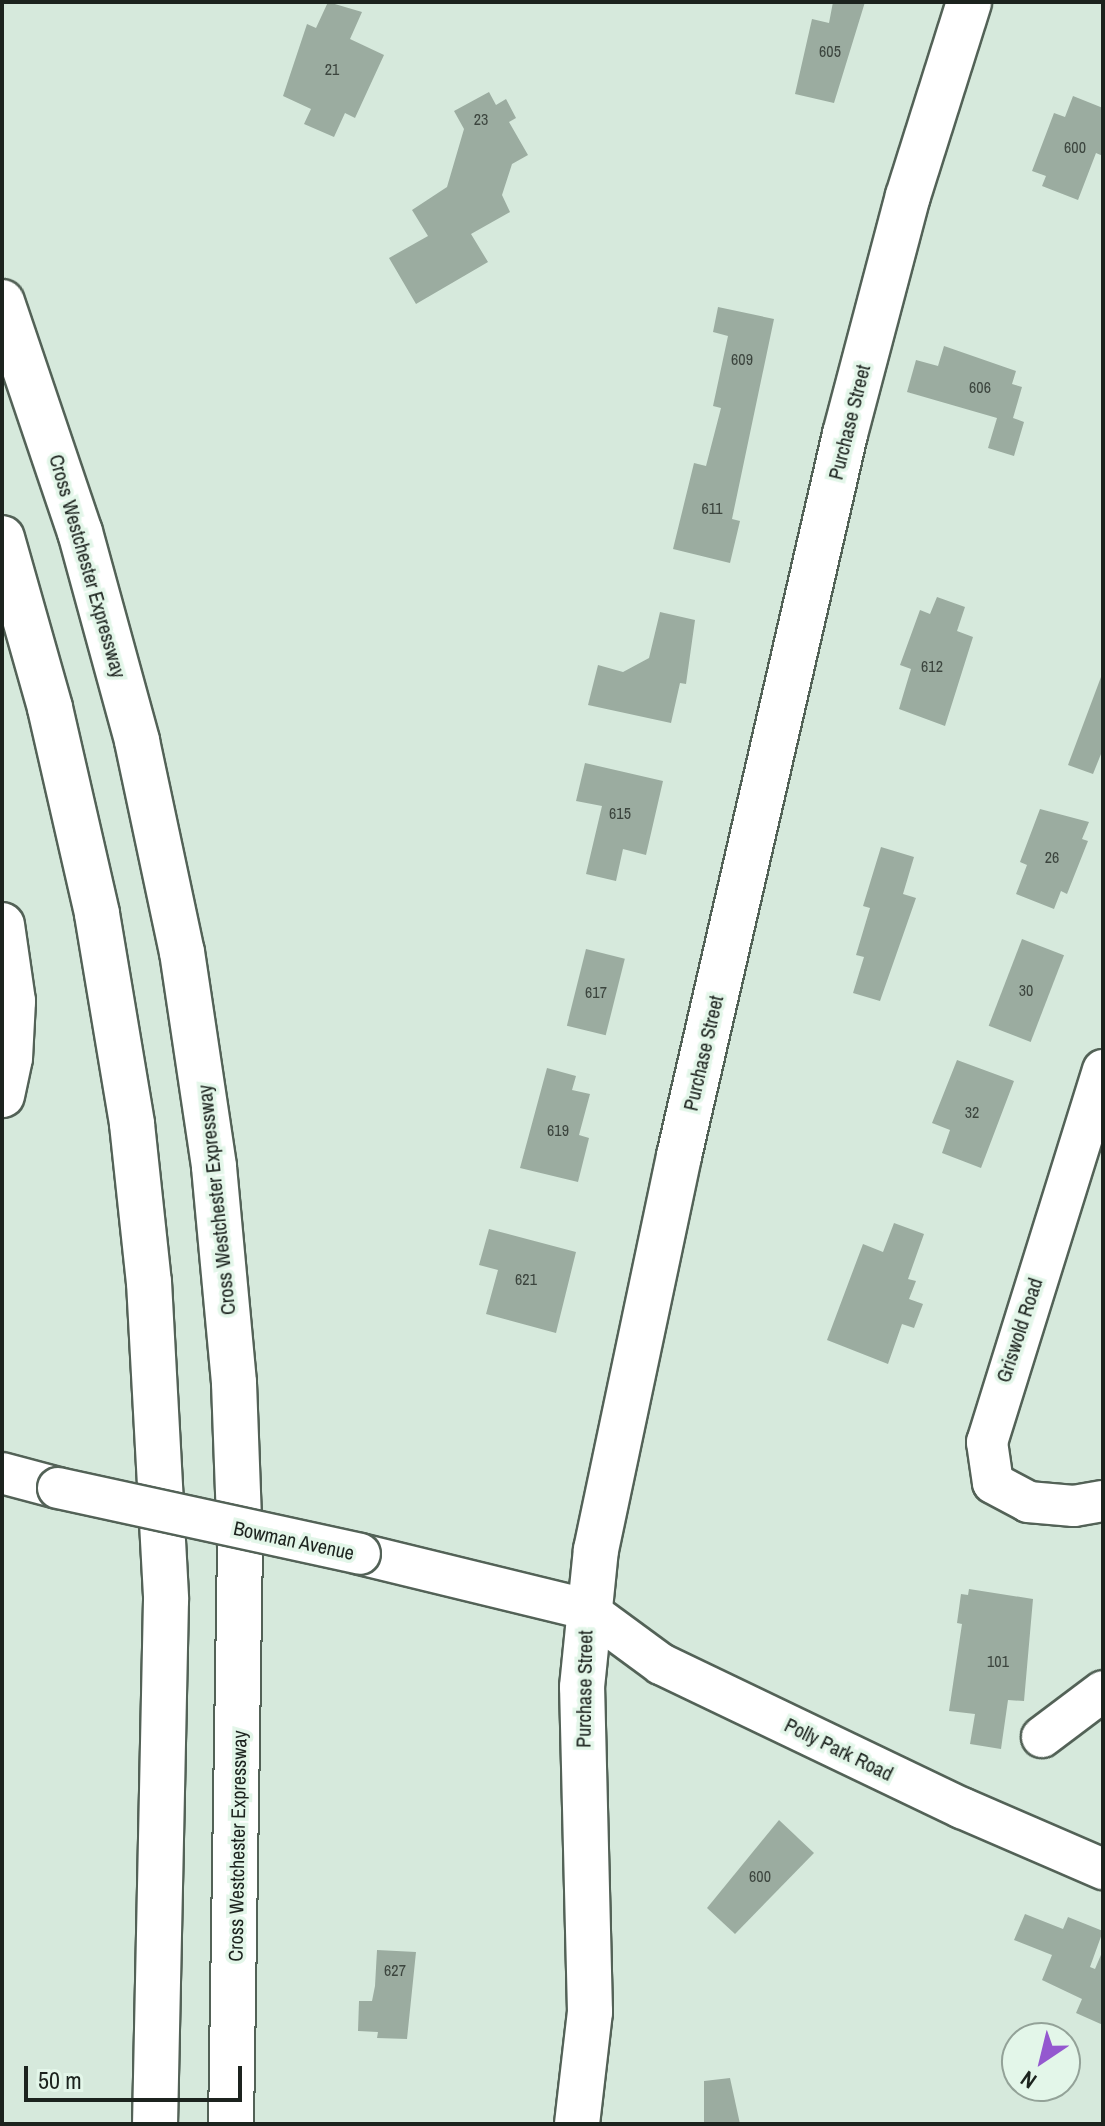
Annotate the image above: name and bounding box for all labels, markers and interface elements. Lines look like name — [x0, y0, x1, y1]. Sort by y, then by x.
house number: 605 — [819, 41, 841, 61]
house number: 21 — [325, 59, 339, 79]
house number: 23 — [474, 109, 488, 129]
house number: 600 — [1064, 137, 1086, 157]
house number: 609 — [731, 349, 753, 369]
street label: Purchase Street — [823, 362, 875, 482]
house number: 606 — [969, 377, 991, 397]
street label: Cross Westchester Expressway — [45, 452, 131, 680]
house number: 611 — [702, 498, 722, 518]
house number: 612 — [921, 656, 943, 676]
house number: 615 — [609, 803, 631, 823]
house number: 26 — [1045, 847, 1059, 867]
house number: 30 — [1019, 980, 1033, 1000]
house number: 617 — [585, 982, 607, 1002]
street label: Purchase Street — [678, 993, 728, 1113]
street label: Cross Westchester Expressway — [192, 1084, 240, 1316]
house number: 32 — [965, 1102, 979, 1122]
house number: 619 — [547, 1120, 569, 1140]
house number: 621 — [515, 1269, 537, 1289]
street label: Griswold Road — [991, 1275, 1047, 1385]
street label: Bowman Avenue — [231, 1515, 357, 1565]
street label: Purchase Street — [571, 1630, 597, 1748]
house number: 101 — [987, 1651, 1009, 1671]
street label: Polly Park Road — [781, 1712, 897, 1786]
street label: Cross Westchester Expressway — [223, 1730, 251, 1962]
house number: 600 — [749, 1866, 771, 1886]
house number: 627 — [384, 1960, 406, 1980]
north arrow — [1001, 2022, 1081, 2102]
scale bar — [28, 2050, 246, 2100]
text: 50 m — [38, 2064, 82, 2096]
text: N — [1014, 2064, 1042, 2096]

